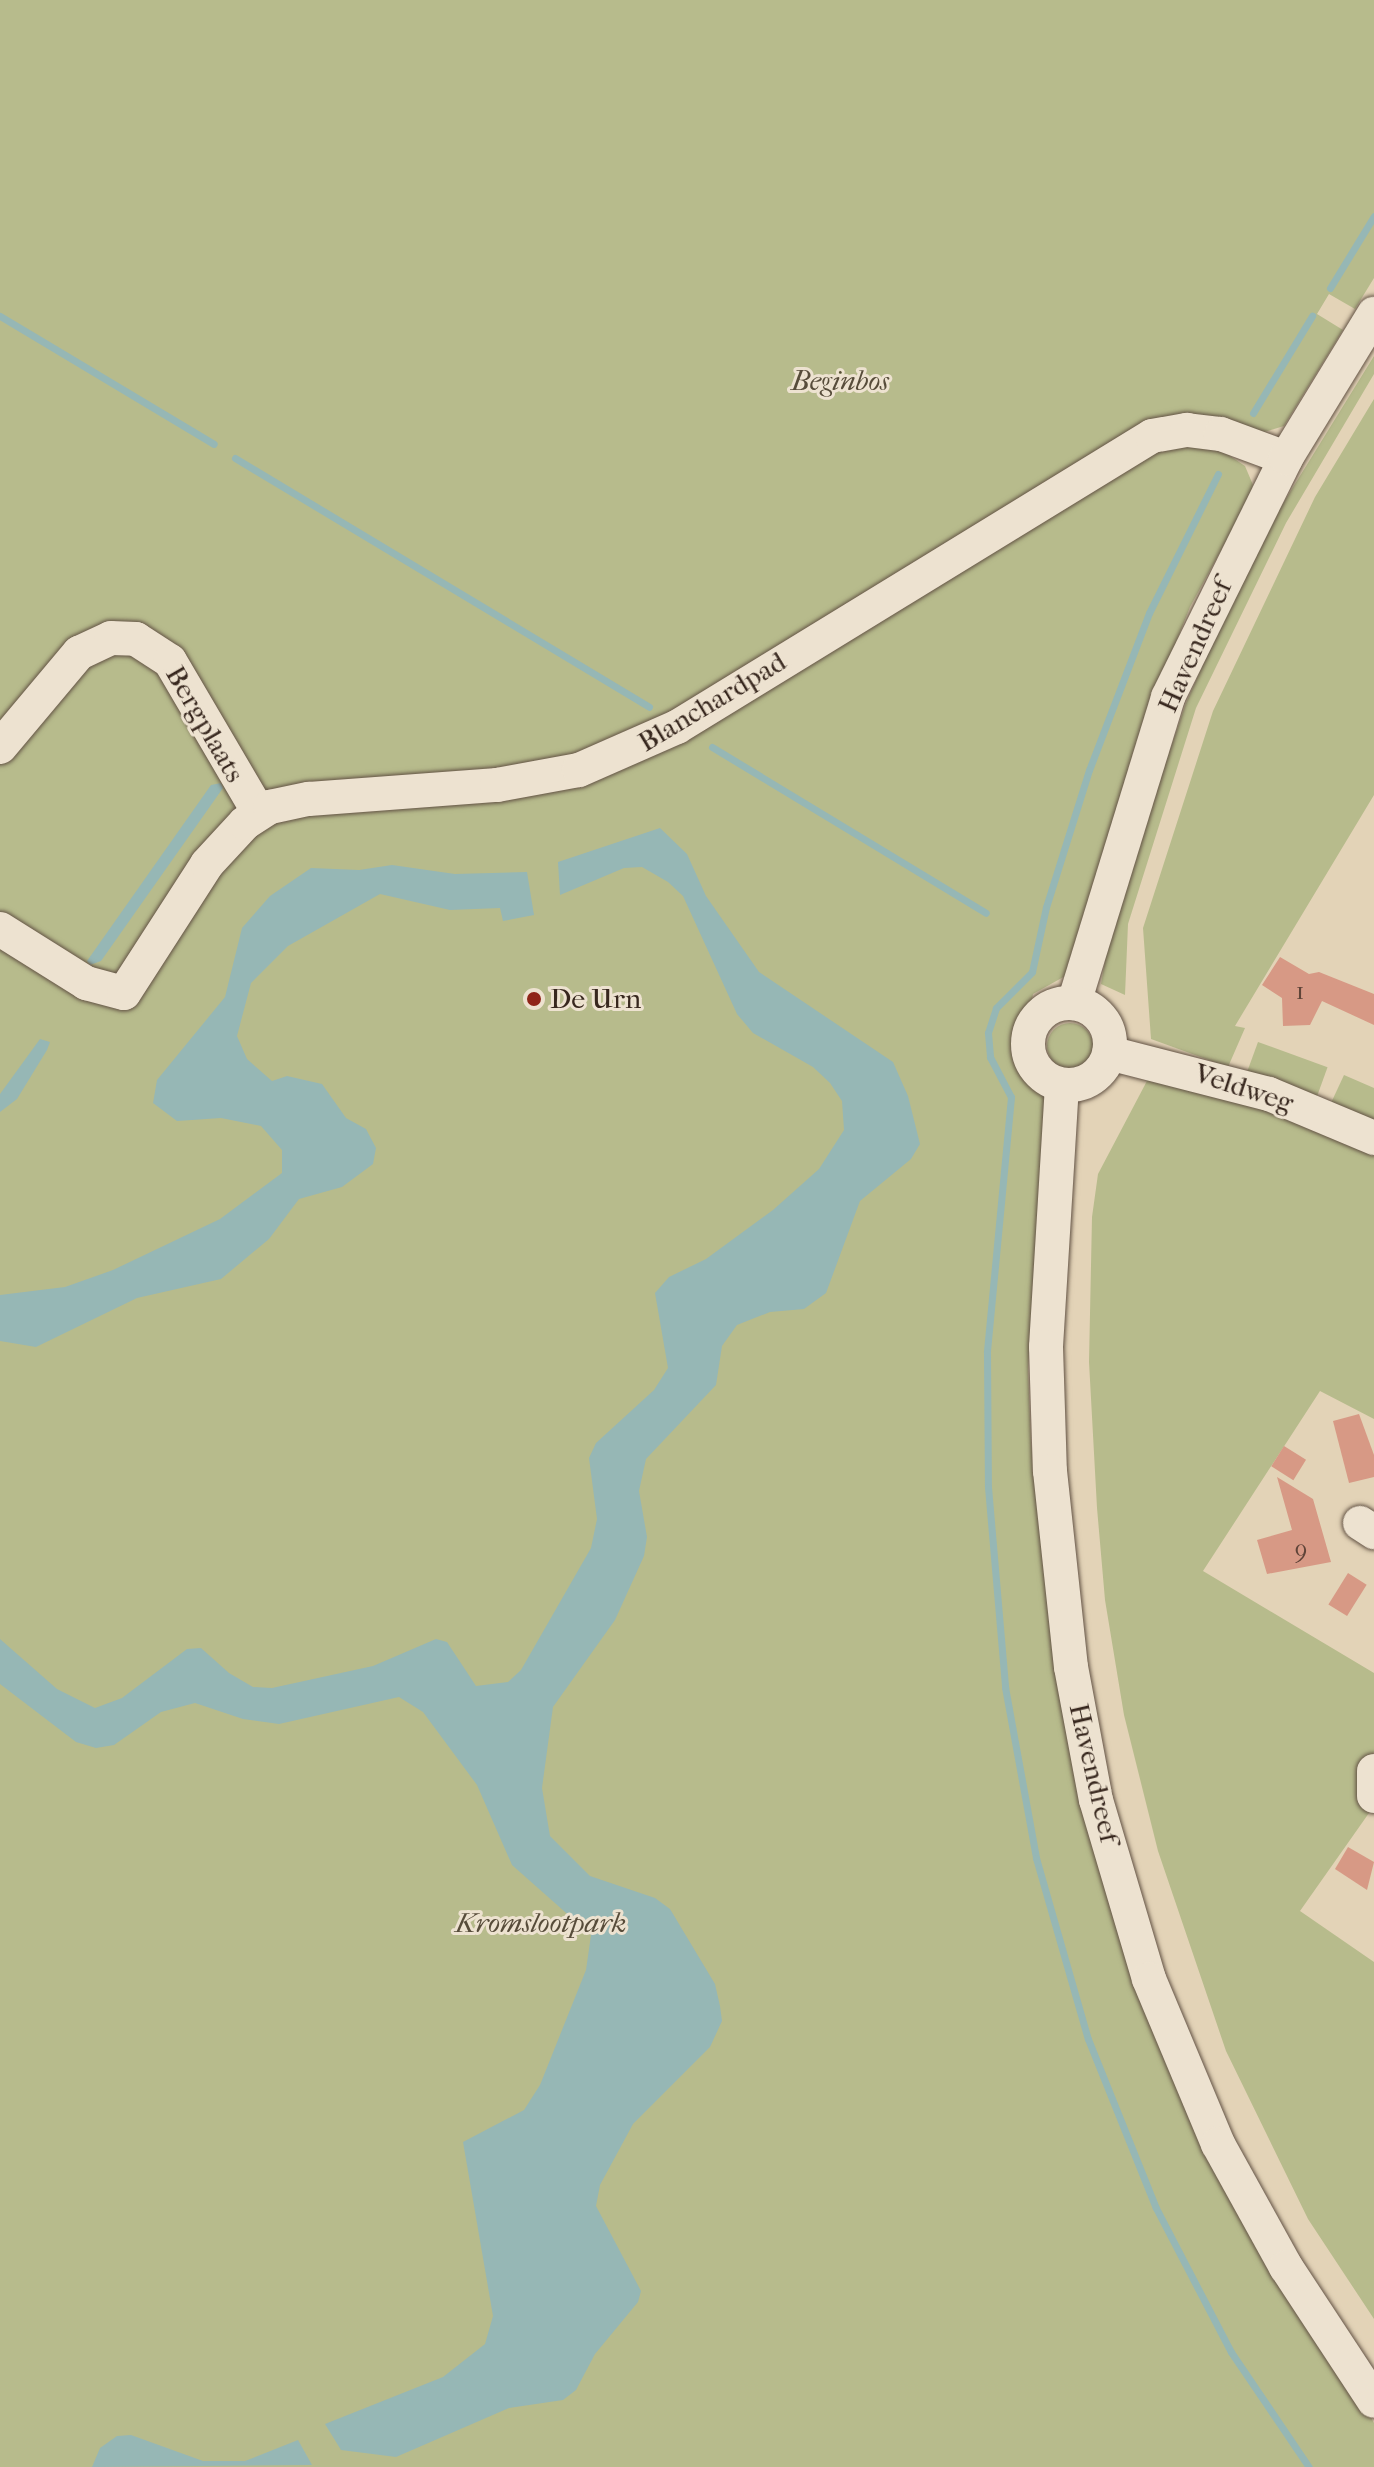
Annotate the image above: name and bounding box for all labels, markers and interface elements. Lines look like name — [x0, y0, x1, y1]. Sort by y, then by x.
park label: Beginbos — [791, 364, 889, 398]
street label: Havendreef — [1151, 574, 1239, 718]
street label: Blanchardpad — [632, 645, 792, 759]
street label: Bergplaats — [158, 660, 252, 788]
house number: 1 — [1296, 978, 1304, 1006]
place label: De Urn — [550, 982, 641, 1016]
marker: De Urn — [525, 990, 543, 1008]
street label: Veldweg — [1190, 1056, 1298, 1120]
house number: 9 — [1295, 1537, 1307, 1565]
street label: Havendreef — [1062, 1700, 1126, 1846]
park label: Kromslootpark — [456, 1906, 626, 1940]

